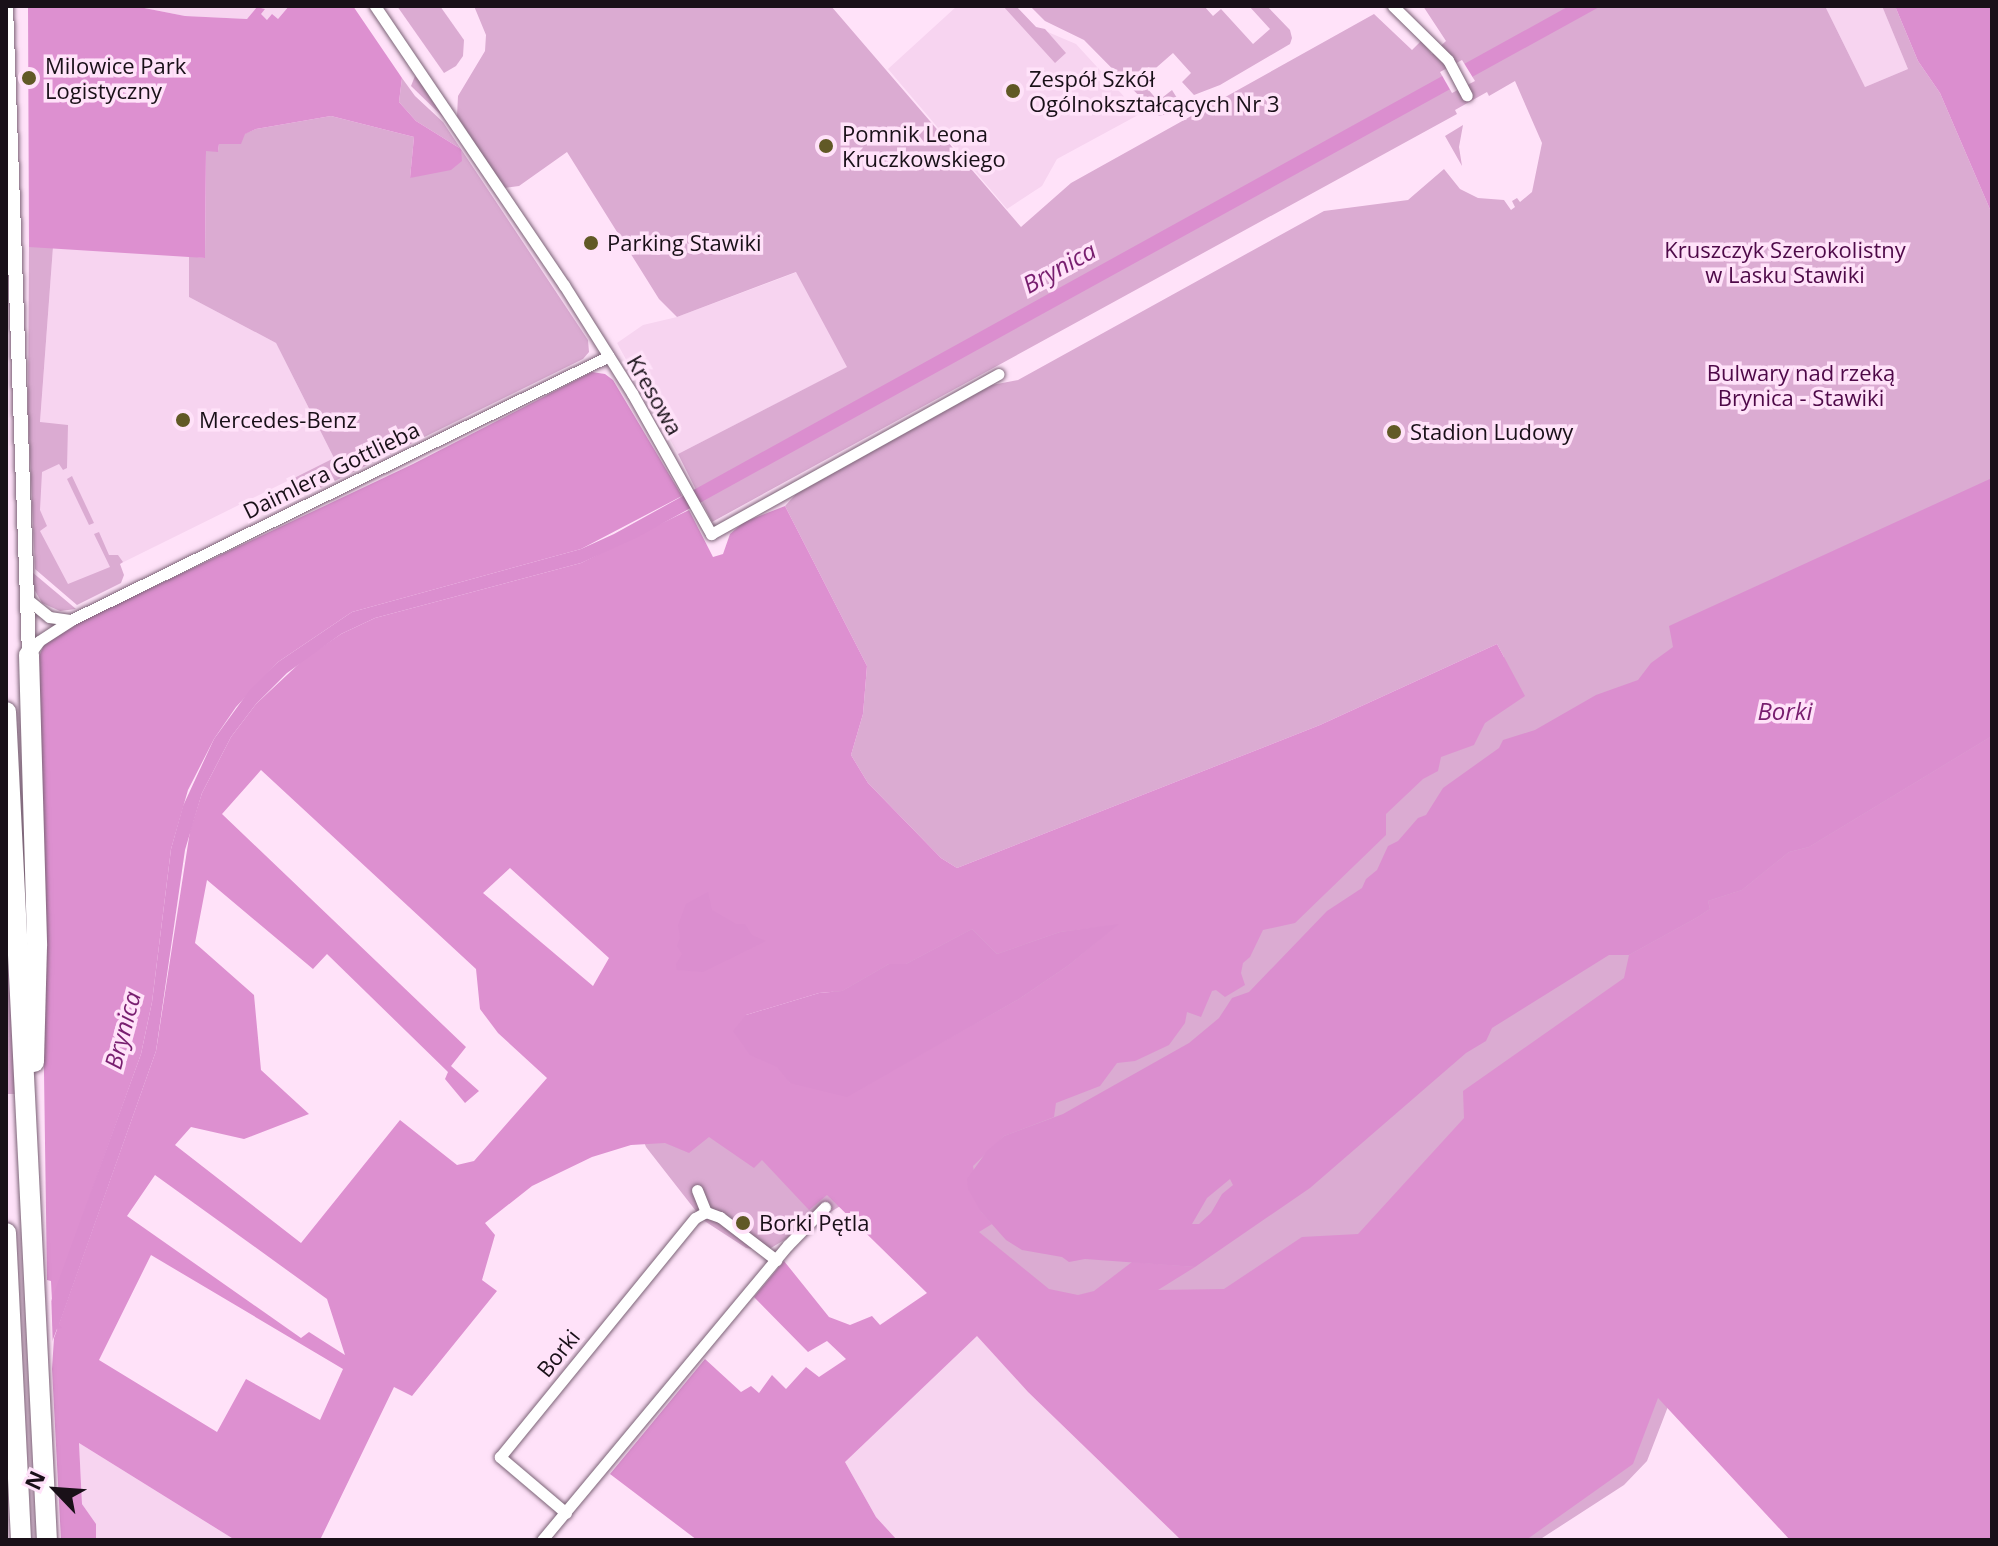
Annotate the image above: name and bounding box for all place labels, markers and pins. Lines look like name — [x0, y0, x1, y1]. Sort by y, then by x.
place label: Milowice Park Logistyczny — [45, 52, 186, 104]
place label: Zespół Szkół Ogólnokształcących Nr 3 — [1029, 65, 1279, 116]
marker: Milowice Park Logistyczny — [20, 69, 38, 87]
marker: Zespół Szkół Ogólnokształcących Nr 3 — [1004, 82, 1022, 100]
place label: Pomnik Leona Kruczkowskiego — [842, 120, 1006, 172]
marker: Pomnik Leona Kruczkowskiego — [817, 137, 835, 155]
place label: Parking Stawiki — [607, 230, 762, 256]
marker: Parking Stawiki — [582, 234, 600, 252]
place label: Mercedes-Benz — [199, 407, 357, 433]
marker: Mercedes-Benz — [174, 411, 192, 429]
place label: Stadion Ludowy — [1410, 419, 1573, 445]
marker: Stadion Ludowy — [1385, 423, 1403, 441]
place label: Borki Pętla — [759, 1210, 869, 1236]
marker: Borki Pętla — [734, 1214, 752, 1232]

